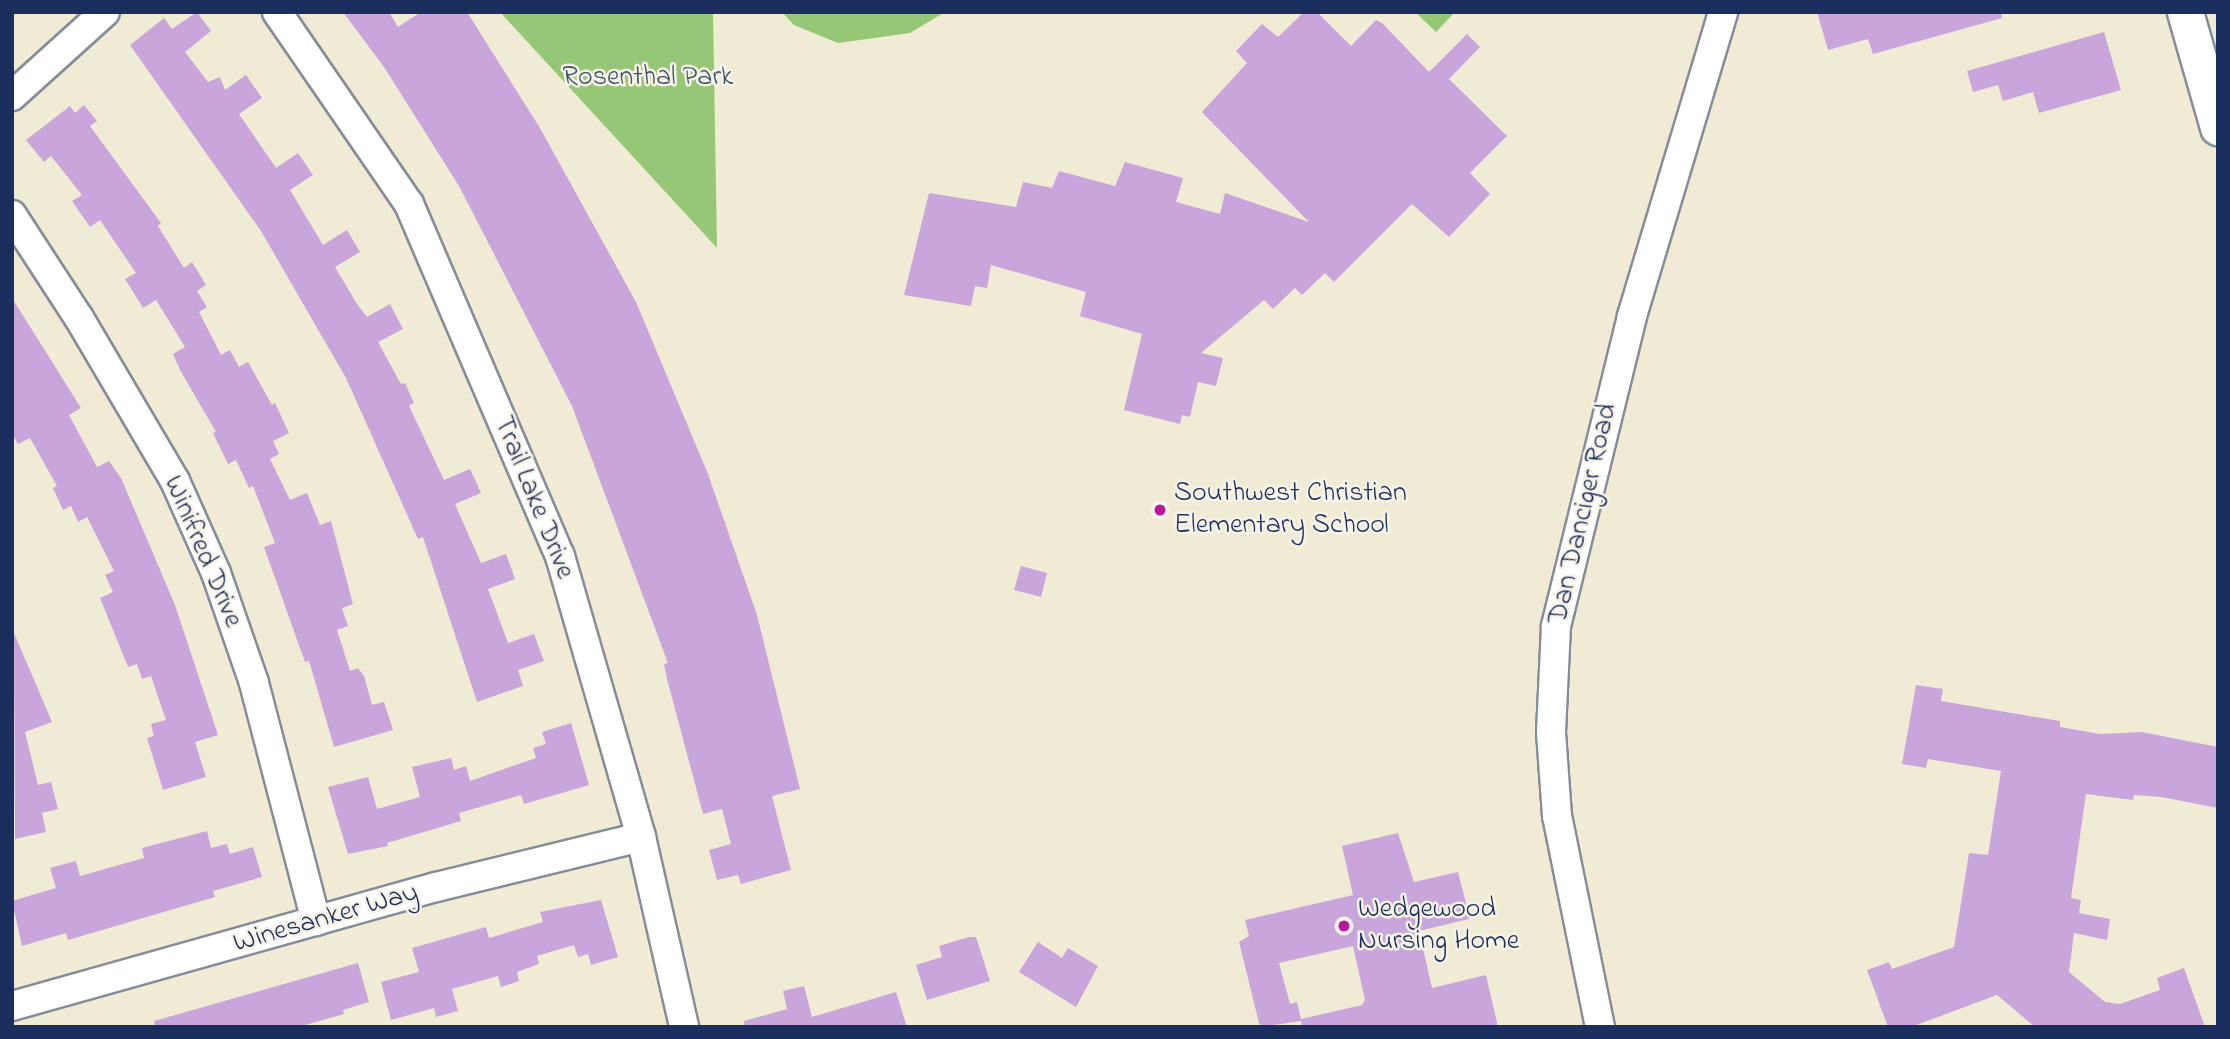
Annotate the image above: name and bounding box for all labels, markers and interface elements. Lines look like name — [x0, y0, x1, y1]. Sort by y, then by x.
park label: Rosenthal Park — [563, 61, 733, 95]
street label: Dan Danciger Road — [1542, 401, 1626, 627]
street label: Trail Lake Drive — [485, 412, 581, 584]
street label: Winifred Drive — [155, 471, 249, 633]
place label: Southwest Christian Elementary School — [1174, 477, 1407, 543]
marker: Southwest Christian Elementary School — [1152, 502, 1168, 518]
street label: Winesanker Way — [230, 877, 422, 961]
place label: Wedgewood Nursing Home — [1358, 893, 1519, 959]
marker: Wedgewood Nursing Home — [1336, 918, 1352, 934]

